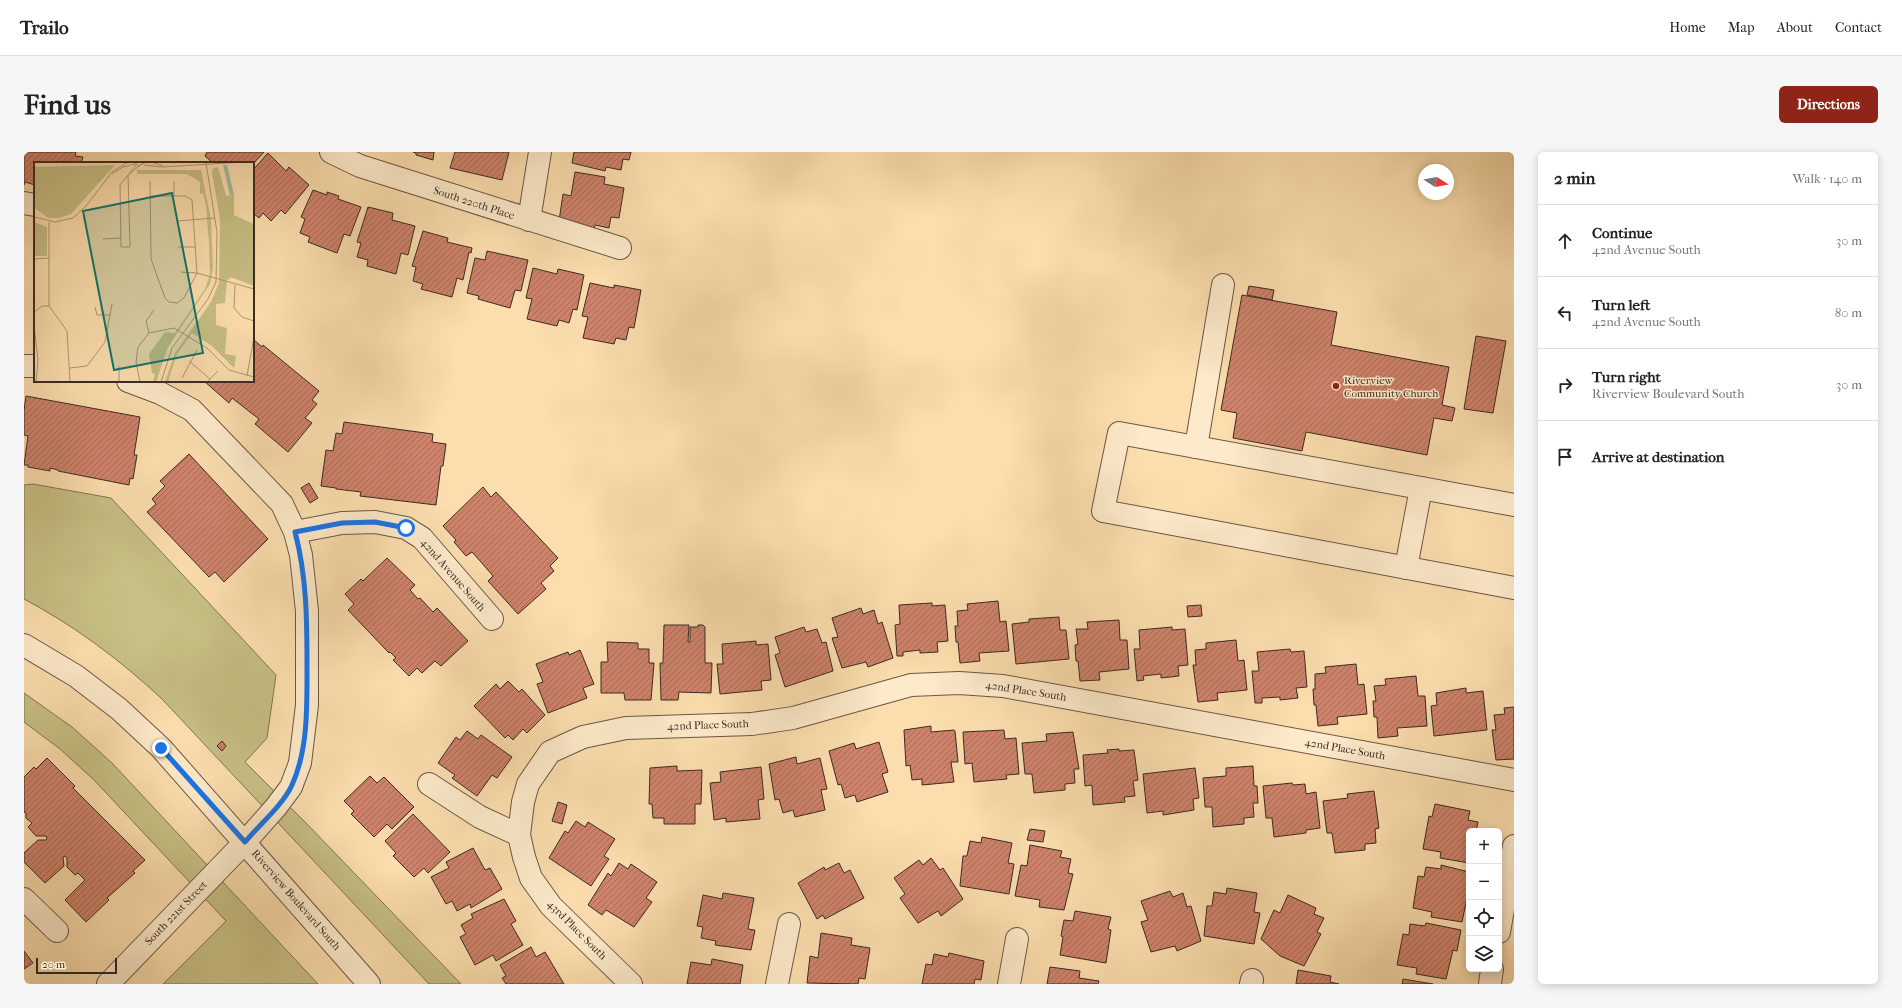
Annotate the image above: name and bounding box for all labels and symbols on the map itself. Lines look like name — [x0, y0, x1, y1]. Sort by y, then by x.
inset map — [34, 162, 254, 382]
north arrow — [1418, 164, 1454, 200]
street label: South 220th Place — [432, 184, 517, 222]
place label: Riverview Community Church — [1344, 374, 1439, 400]
marker: Riverview Community Church — [1331, 381, 1341, 391]
route start — [397, 519, 415, 537]
street label: 42nd Avenue South — [418, 536, 489, 615]
street label: 42nd Place South — [985, 678, 1068, 704]
street label: 42nd Place South — [667, 717, 750, 733]
street label: 42nd Place South — [1304, 736, 1387, 763]
route end — [152, 739, 170, 757]
street label: Riverview Boulevard South — [249, 847, 344, 954]
street label: South 221st Street — [142, 878, 210, 948]
street label: 43rd Place South — [545, 898, 610, 963]
scale bar — [36, 956, 117, 975]

